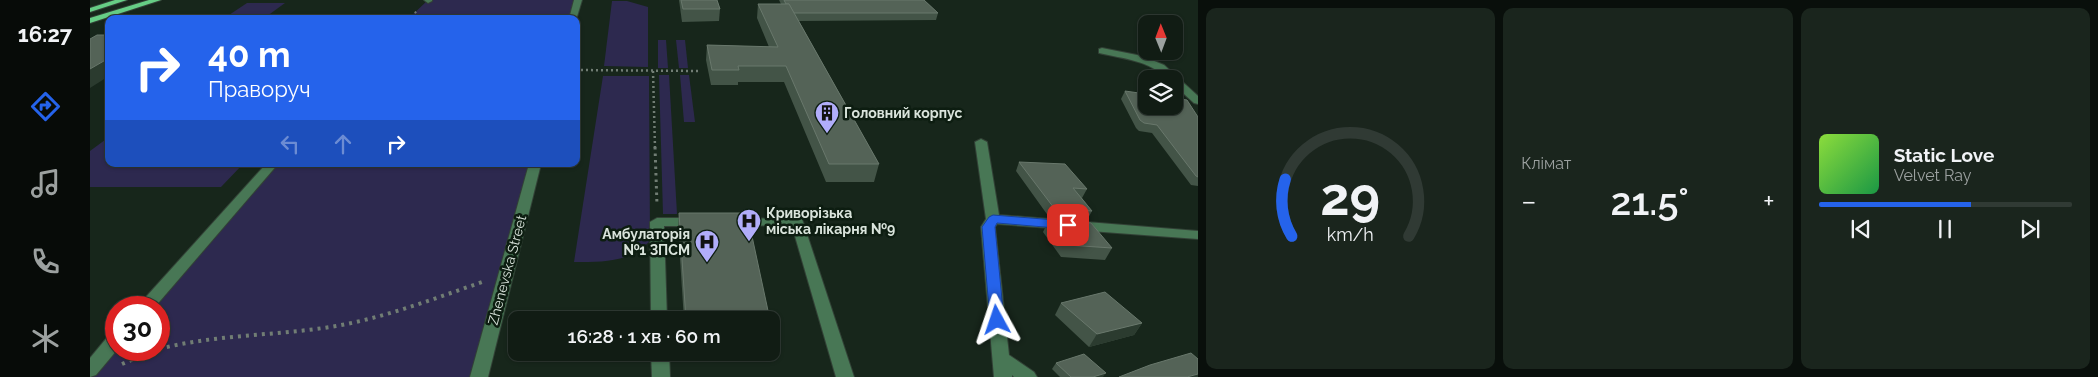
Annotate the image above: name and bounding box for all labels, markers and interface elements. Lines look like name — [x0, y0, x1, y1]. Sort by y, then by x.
north arrow — [1138, 15, 1182, 60]
map controls — [1138, 15, 1183, 115]
text: 16:27 — [18, 21, 72, 47]
text: 40 m — [208, 34, 290, 75]
icon: right — [125, 35, 190, 100]
button: layers — [1138, 70, 1183, 115]
text: Праворуч — [208, 76, 311, 102]
icon: directions — [28, 89, 63, 124]
building icon: Головний корпус — [814, 100, 840, 134]
place label: Головний корпус — [844, 105, 962, 121]
icon: left — [276, 130, 304, 158]
icon: ahead — [329, 130, 357, 158]
icon: right — [382, 130, 410, 158]
text: Static Love — [1894, 144, 1994, 166]
text: Клімат — [1521, 154, 1572, 173]
icon: music — [28, 166, 63, 201]
text: 29 — [1321, 166, 1381, 227]
text: Velvet Ray — [1894, 166, 1971, 185]
text: 21.5° — [1611, 179, 1689, 224]
text: − — [1521, 185, 1536, 218]
text: + — [1763, 185, 1775, 218]
pin — [1047, 204, 1089, 246]
place label: Криворізька міська лікарня №9 — [766, 205, 895, 237]
hospital icon: Криворізька міська лікарня №9 — [736, 208, 762, 242]
icon: arrive — [1054, 211, 1082, 239]
street label: Zhenevska Street — [485, 213, 529, 327]
icon: previous — [1847, 215, 1875, 243]
icon: pause — [1931, 215, 1959, 243]
icon: next — [2016, 215, 2044, 243]
text: km/h — [1327, 224, 1374, 245]
place label: Амбулаторія №1 ЗПСМ — [602, 226, 690, 258]
hospital icon: Амбулаторія №1 ЗПСМ — [694, 229, 720, 263]
icon: phone — [28, 244, 63, 279]
position arrow — [970, 293, 1022, 345]
speed limit sign: 30 — [105, 296, 170, 361]
icon: climate — [28, 321, 63, 356]
text: 16:28 · 1 хв · 60 m — [567, 325, 721, 347]

